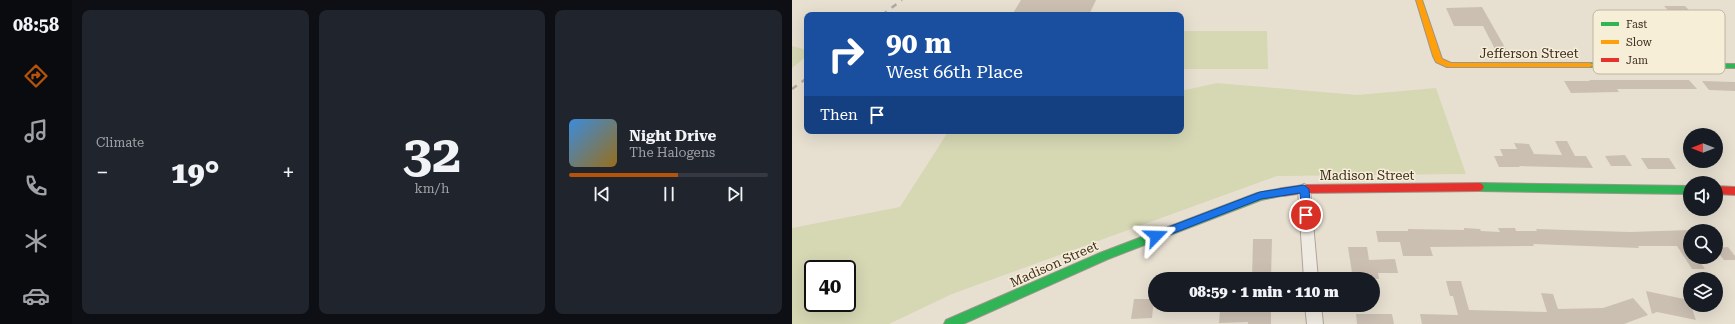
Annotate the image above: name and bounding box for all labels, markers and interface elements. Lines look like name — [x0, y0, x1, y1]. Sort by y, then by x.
legend — [1593, 10, 1725, 74]
text: 08:58 — [13, 14, 59, 35]
text: Fast — [1626, 18, 1647, 31]
text: 90 m — [886, 27, 951, 60]
icon: right — [820, 28, 872, 80]
text: Slow — [1626, 36, 1653, 49]
street label: Jefferson Street — [1479, 46, 1579, 61]
text: Jam — [1626, 54, 1648, 67]
text: West 66th Place — [886, 61, 1023, 82]
icon: directions — [22, 62, 50, 90]
icon: arrive — [866, 104, 888, 126]
text: Then — [820, 106, 858, 124]
icon: music — [22, 117, 50, 145]
text: 32 — [403, 124, 461, 185]
text: Night Drive — [629, 127, 716, 145]
north arrow — [1683, 128, 1723, 168]
map controls — [1683, 128, 1723, 312]
text: Climate — [96, 135, 144, 150]
text: The Halogens — [629, 145, 715, 160]
text: 19° — [171, 155, 220, 190]
text: − — [96, 160, 108, 185]
text: + — [282, 160, 295, 185]
street label: Madison Street — [1320, 168, 1415, 183]
icon: phone — [22, 172, 50, 200]
button: sound — [1683, 176, 1723, 216]
text: km/h — [415, 181, 449, 196]
icon: previous — [591, 183, 613, 205]
icon: pause — [658, 183, 680, 205]
icon: next — [724, 183, 746, 205]
pin — [1289, 198, 1323, 232]
icon: arrive — [1295, 204, 1317, 226]
position arrow — [1135, 215, 1177, 257]
button: search — [1683, 224, 1723, 264]
icon: climate — [22, 227, 50, 255]
street label: Madison Street — [1008, 238, 1100, 290]
speed limit sign: 40 — [804, 260, 856, 312]
button: layers — [1683, 272, 1723, 312]
icon: car — [22, 282, 50, 310]
text: 08:59 · 1 min · 110 m — [1189, 283, 1339, 301]

